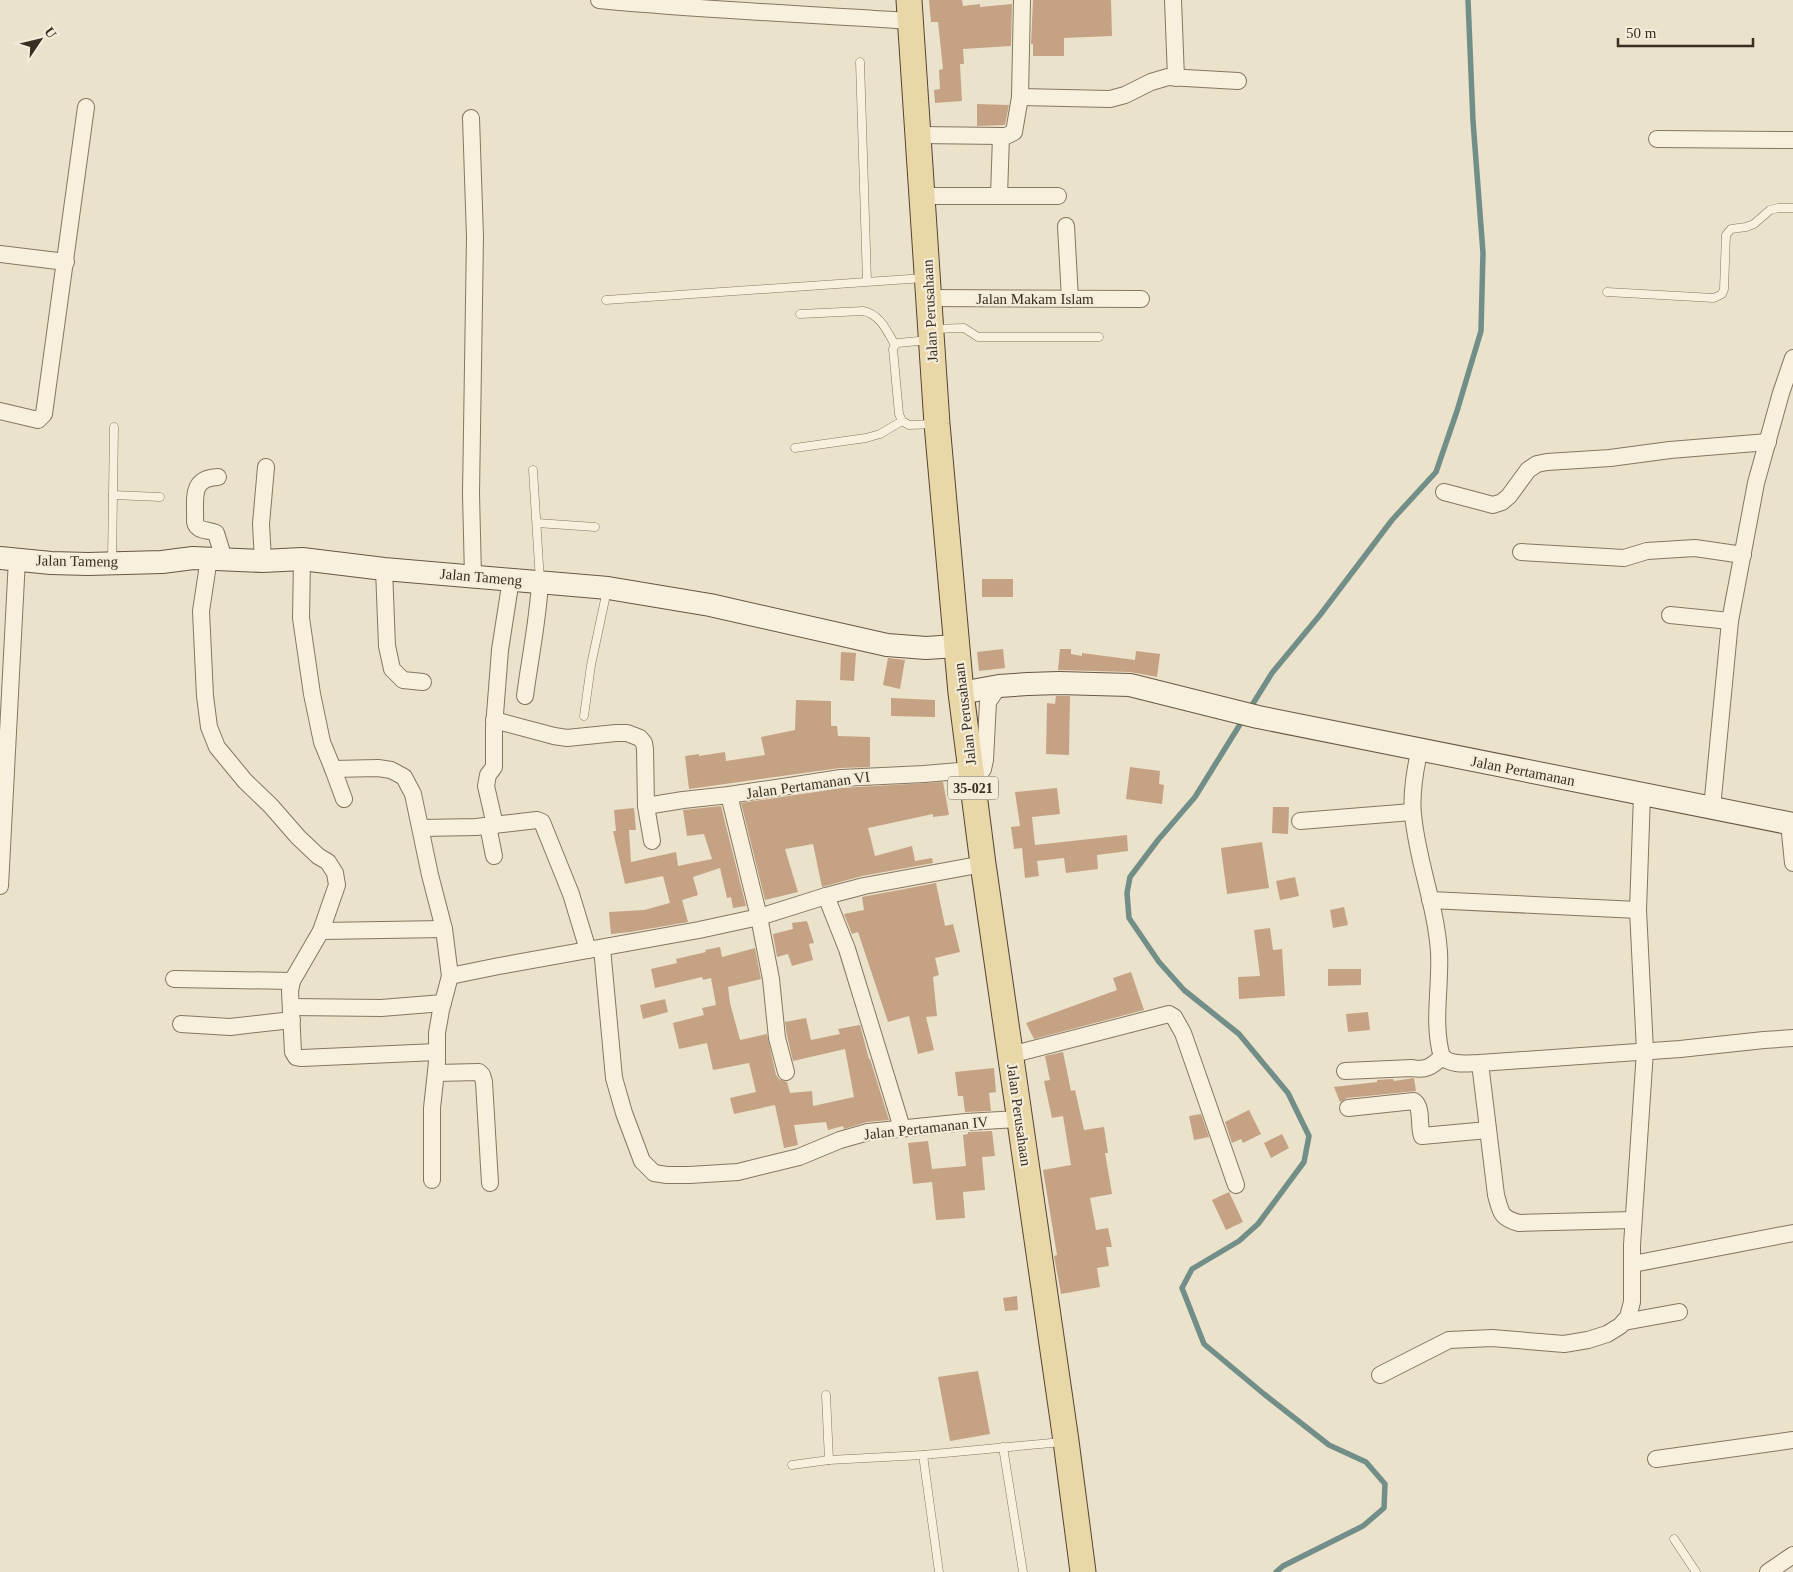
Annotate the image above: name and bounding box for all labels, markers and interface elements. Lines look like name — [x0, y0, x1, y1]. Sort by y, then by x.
north arrow — [15, 15, 65, 65]
scale bar — [1618, 15, 1753, 47]
text: U — [41, 24, 59, 41]
text: 50 m — [1626, 25, 1657, 41]
street label: Jalan Perusahaan — [919, 259, 941, 363]
street label: Jalan Makam Islam — [976, 291, 1094, 307]
street label: Jalan Tameng — [36, 552, 119, 570]
street label: Jalan Tameng — [439, 565, 523, 589]
street label: Jalan Perusahaan — [951, 661, 979, 766]
street label: Jalan Pertamanan — [1470, 753, 1577, 789]
street label: Jalan Pertamanan VI — [745, 768, 871, 802]
road number: 35-021 — [948, 776, 998, 800]
street label: Jalan Perusahaan — [1004, 1063, 1034, 1168]
street label: Jalan Pertamanan IV — [863, 1113, 989, 1142]

